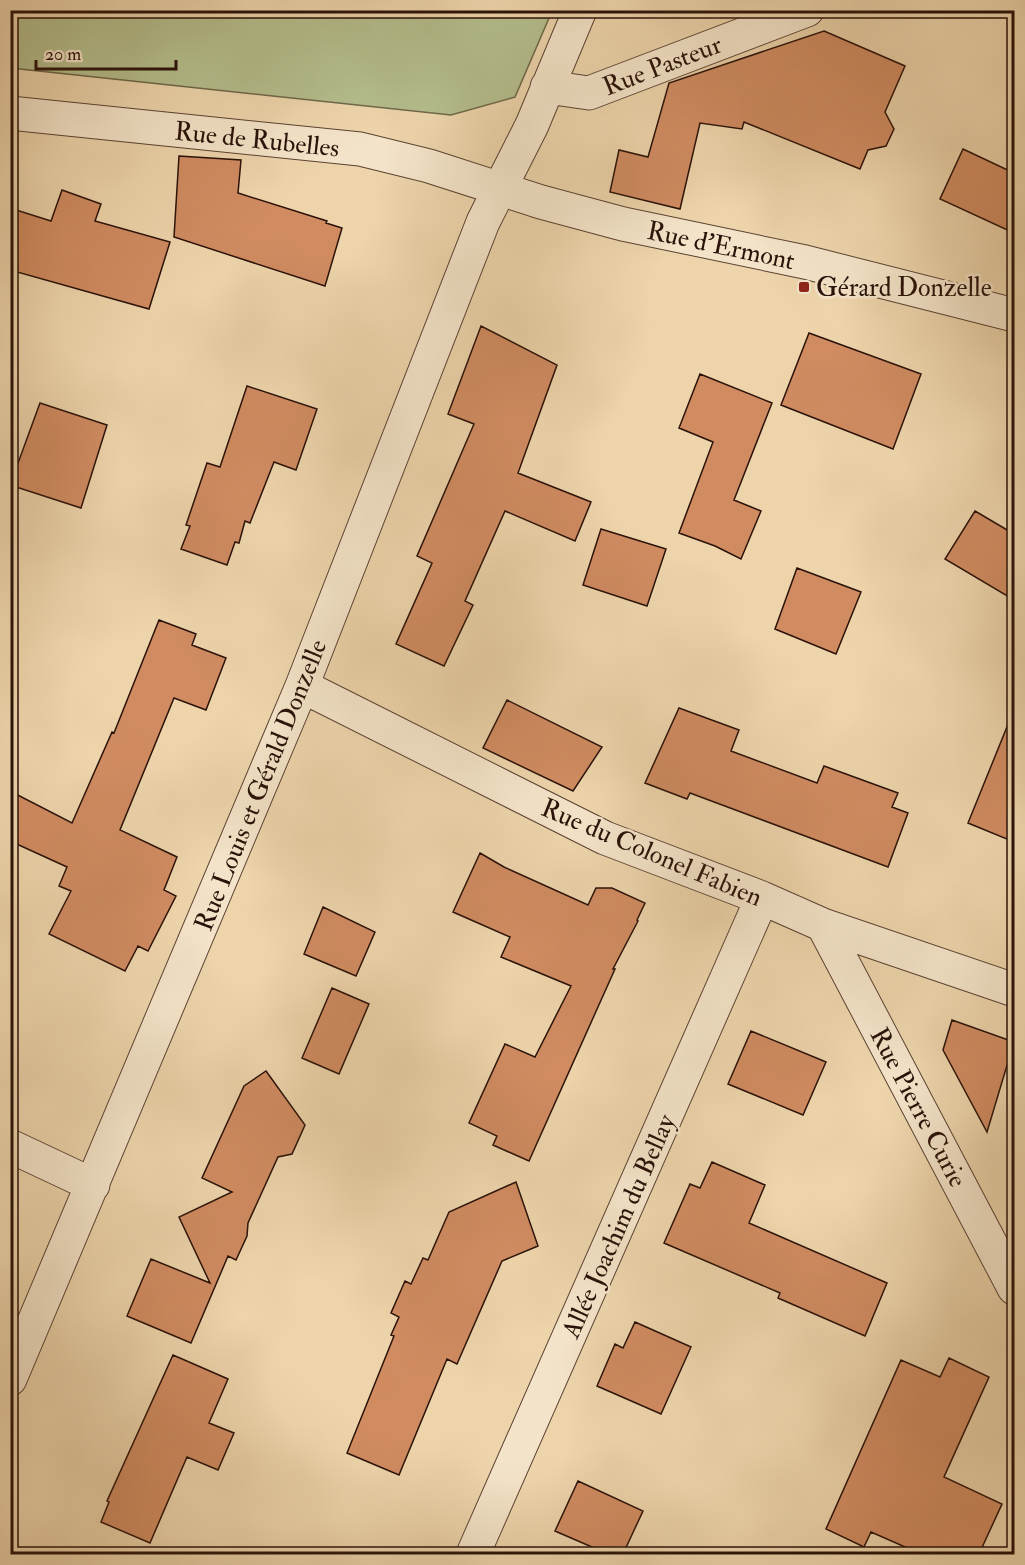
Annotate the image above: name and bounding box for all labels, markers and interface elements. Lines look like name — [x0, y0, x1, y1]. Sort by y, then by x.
street label: Rue Pasteur — [598, 29, 727, 103]
scale bar — [36, 33, 176, 71]
text: 20 m — [45, 43, 81, 66]
street label: Rue de Rubelles — [173, 115, 341, 165]
street label: Rue d'Ermont — [644, 215, 798, 277]
place label: Gérard Donzelle — [816, 272, 992, 304]
marker: Gérard Donzelle — [797, 280, 811, 294]
street label: Rue Louis et Gérald Donzelle — [188, 635, 334, 936]
street label: Rue du Colonel Fabien — [536, 792, 767, 914]
street label: Rue Pierre Curie — [863, 1022, 974, 1193]
street label: Allée Joachim du Bellay — [555, 1109, 683, 1344]

